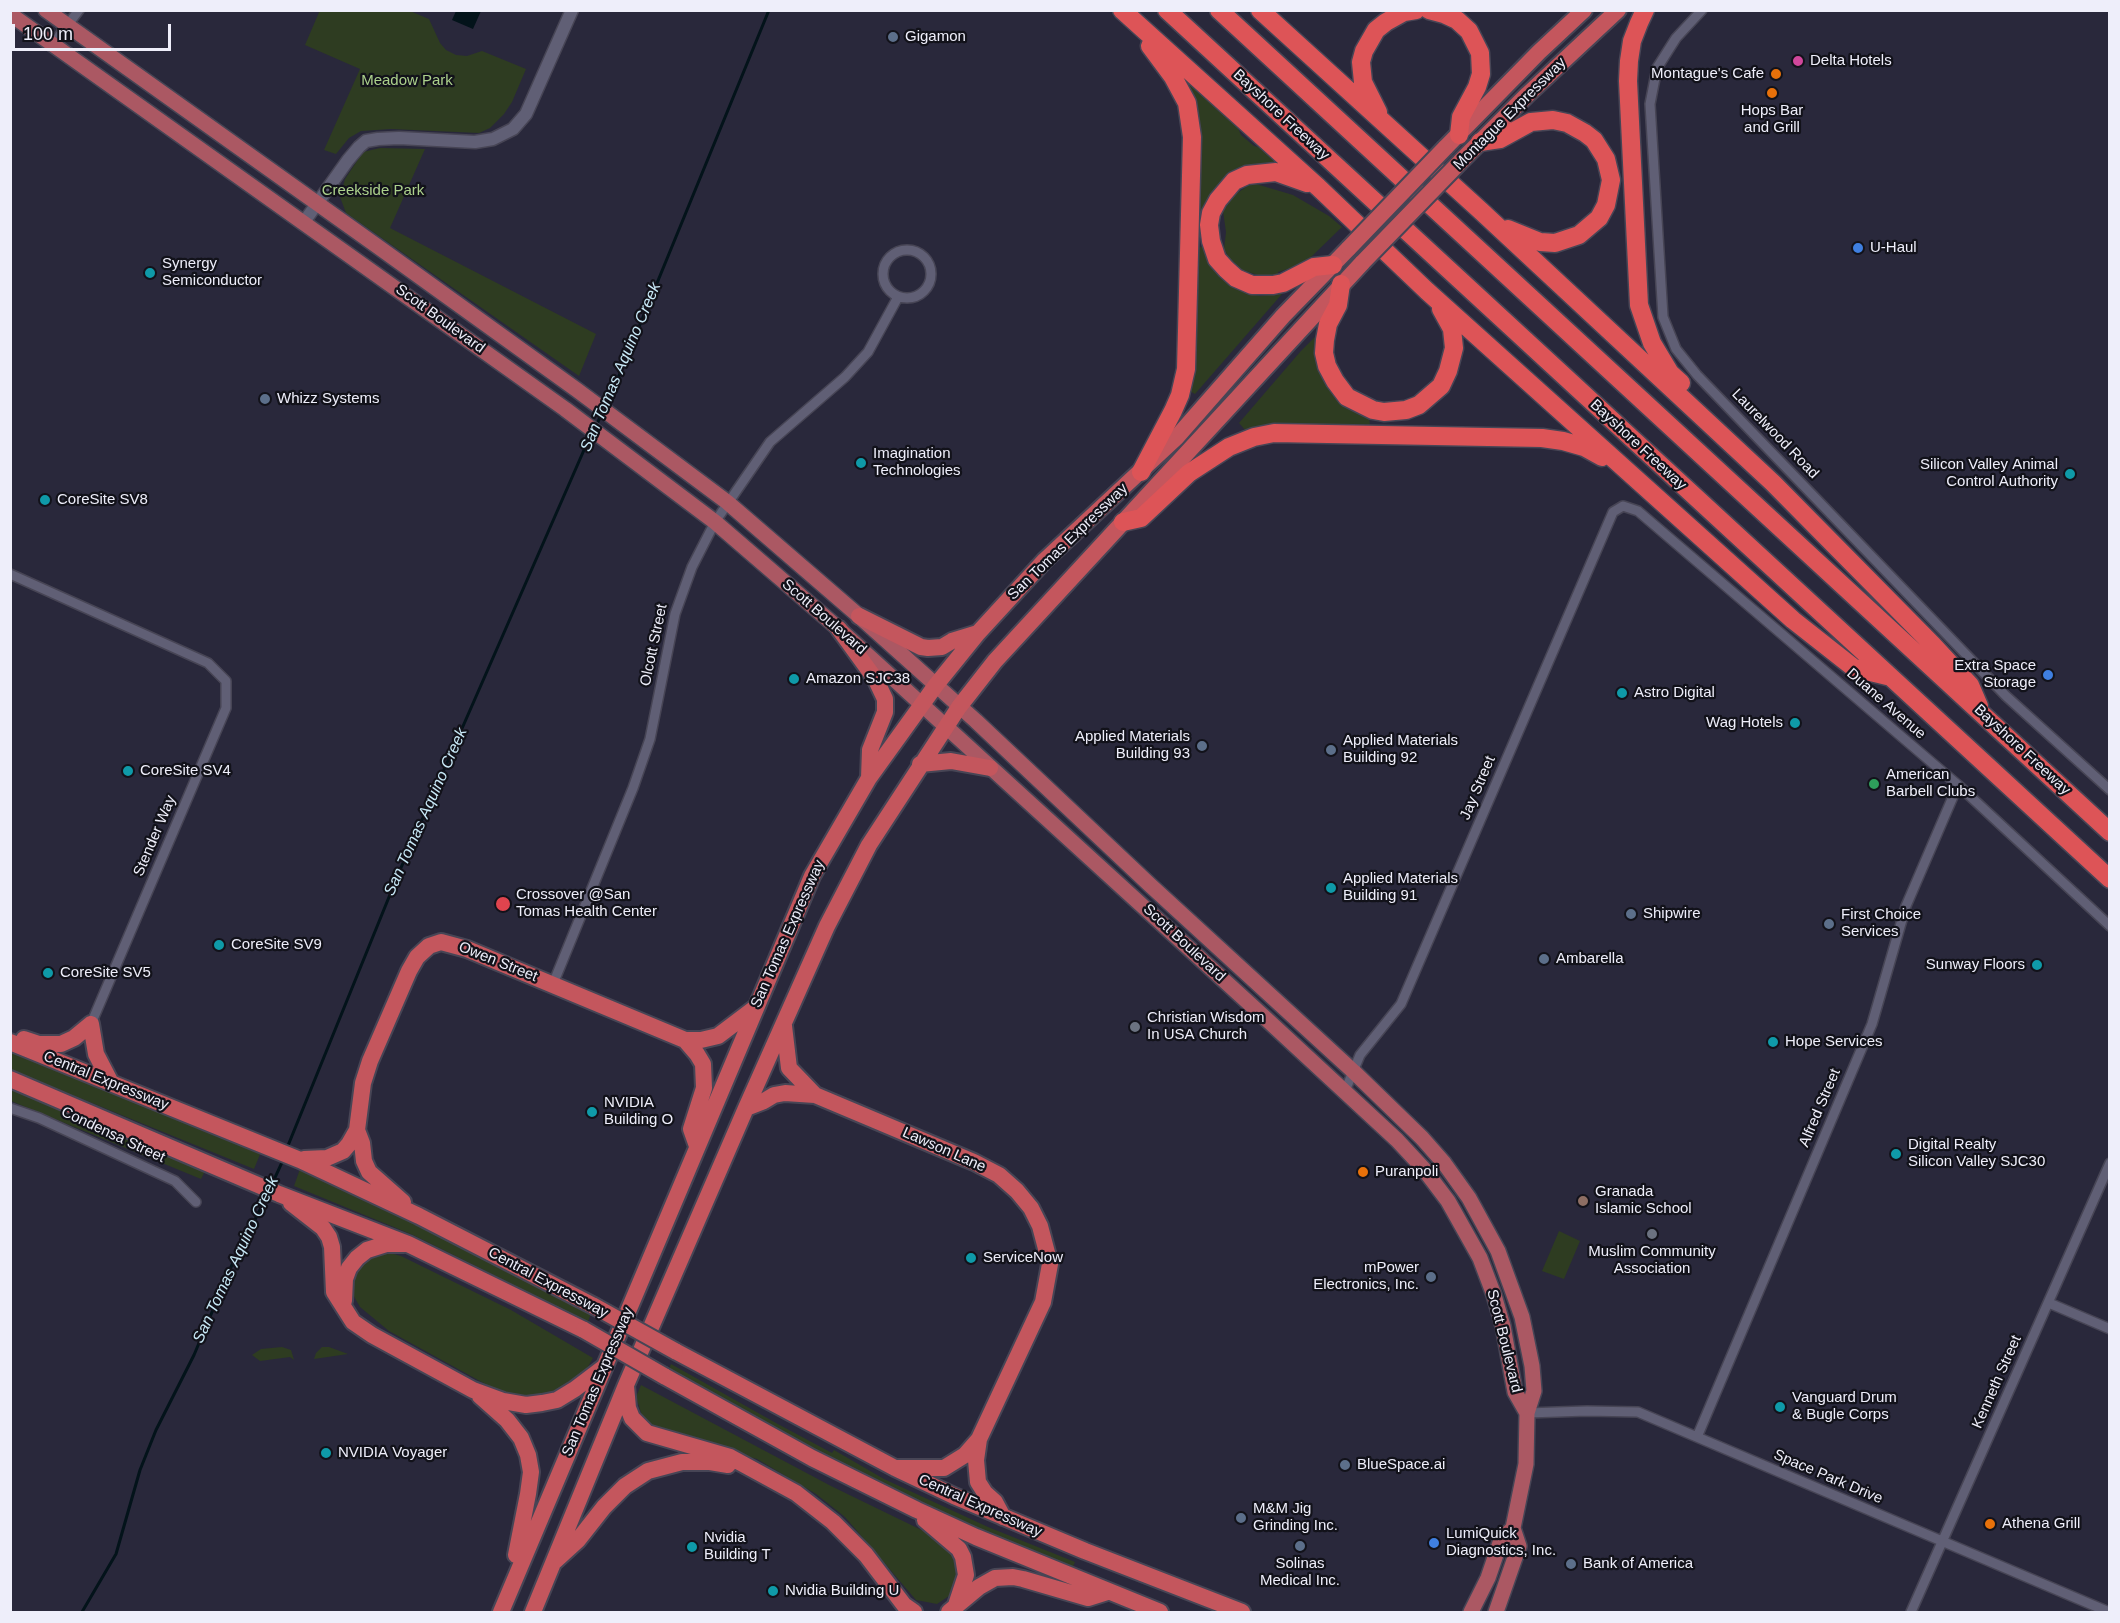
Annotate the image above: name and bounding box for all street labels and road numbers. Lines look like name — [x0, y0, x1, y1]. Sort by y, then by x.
street label: Montague Expressway — [1450, 54, 1570, 174]
street label: Bayshore Freeway — [1229, 66, 1333, 164]
street label: Scott Boulevard — [392, 281, 488, 357]
street label: Laurelwood Road — [1728, 385, 1822, 483]
street label: Bayshore Freeway — [1586, 396, 1690, 494]
street label: San Tomas Expressway — [1004, 480, 1132, 604]
street label: Scott Boulevard — [778, 575, 870, 659]
street label: Olcott Street — [637, 602, 671, 688]
street label: Duane Avenue — [1843, 665, 1929, 743]
street label: Bayshore Freeway — [1970, 701, 2074, 799]
street label: Jay Street — [1457, 753, 1499, 823]
street label: Stender Way — [130, 793, 180, 879]
street label: San Tomas Expressway — [747, 857, 829, 1011]
street label: Scott Boulevard — [1139, 900, 1229, 986]
street label: Owen Street — [456, 938, 540, 986]
street label: Central Expressway — [41, 1048, 171, 1114]
street label: Alfred Street — [1795, 1066, 1845, 1150]
street label: Condensa Street — [58, 1103, 168, 1167]
street label: Lawson Lane — [900, 1124, 988, 1176]
street label: Central Expressway — [485, 1244, 611, 1322]
street label: Scott Boulevard — [1482, 1287, 1526, 1395]
street label: San Tomas Expressway — [558, 1305, 638, 1459]
street label: Kenneth Street — [1968, 1333, 2026, 1431]
street label: Space Park Drive — [1771, 1446, 1885, 1508]
street label: Central Expressway — [915, 1471, 1045, 1541]

